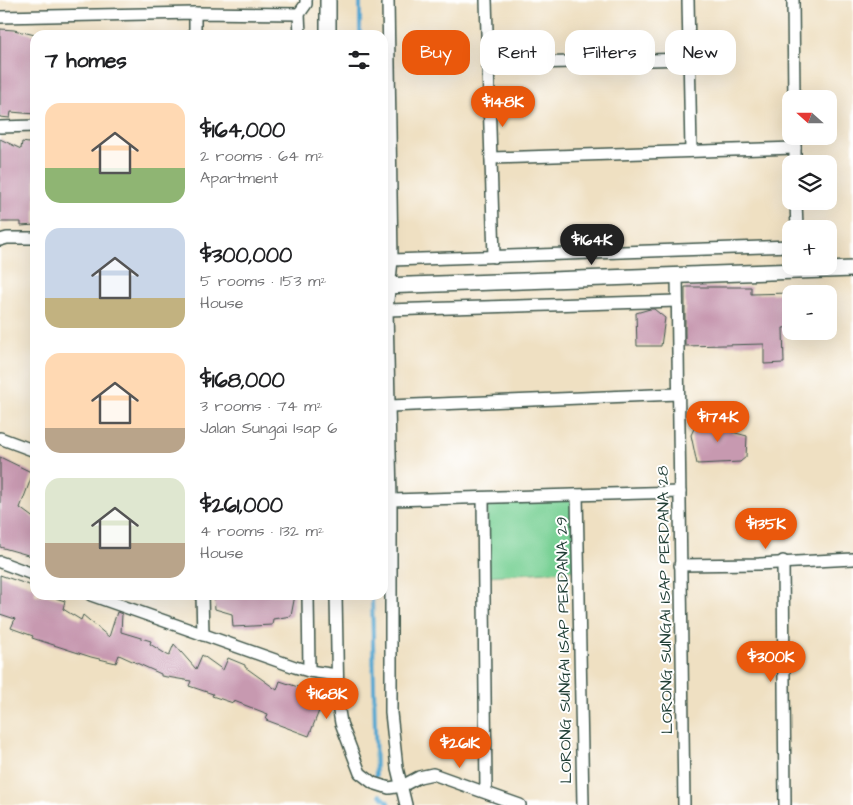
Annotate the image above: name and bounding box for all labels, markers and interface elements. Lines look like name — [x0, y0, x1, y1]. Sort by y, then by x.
chip: Buy — [402, 30, 470, 75]
chip: Rent — [480, 30, 555, 75]
chip: Filters — [565, 30, 655, 75]
chip: New — [665, 30, 736, 75]
text: 7 homes — [45, 46, 127, 75]
icon: filters — [345, 46, 373, 74]
pin: $148K — [468, 86, 538, 128]
north arrow — [782, 90, 838, 145]
map controls — [782, 90, 837, 340]
text: $148K — [482, 91, 524, 113]
text: $164,000 — [200, 116, 285, 145]
icon: home — [85, 123, 145, 183]
text: 2 rooms · 64 m² — [200, 145, 324, 167]
button: layers — [782, 155, 837, 210]
text: Apartment — [200, 167, 278, 189]
button: + — [782, 220, 837, 275]
pin: $164K — [557, 224, 627, 266]
text: $164K — [571, 229, 613, 251]
text: $300,000 — [200, 241, 292, 270]
icon: home — [85, 248, 145, 308]
text: 5 rooms · 153 m² — [200, 270, 326, 292]
button: − — [782, 285, 837, 340]
text: House — [200, 292, 244, 314]
text: $168,000 — [200, 366, 285, 395]
icon: home — [85, 373, 145, 433]
text: 3 rooms · 74 m² — [200, 395, 323, 417]
pin: $174K — [683, 400, 753, 443]
text: $174K — [697, 406, 739, 428]
text: Jalan Sungai Isap 6 — [200, 417, 337, 439]
street label: LORONG SUNGAI ISAP PERDANA 28 — [652, 466, 678, 734]
text: $261,000 — [200, 491, 283, 520]
icon: home — [85, 498, 145, 558]
pin: $135K — [731, 508, 801, 550]
text: $135K — [746, 513, 786, 535]
street label: LORONG SUNGAI ISAP PERDANA 29 — [551, 516, 577, 784]
text: 4 rooms · 132 m² — [200, 520, 324, 542]
text: House — [200, 542, 244, 564]
pin: $300K — [736, 640, 806, 683]
text: $300K — [748, 646, 794, 668]
pin: $168K — [292, 678, 362, 720]
text: $168K — [306, 683, 348, 705]
pin: $261K — [425, 726, 495, 769]
text: $261K — [440, 732, 480, 754]

